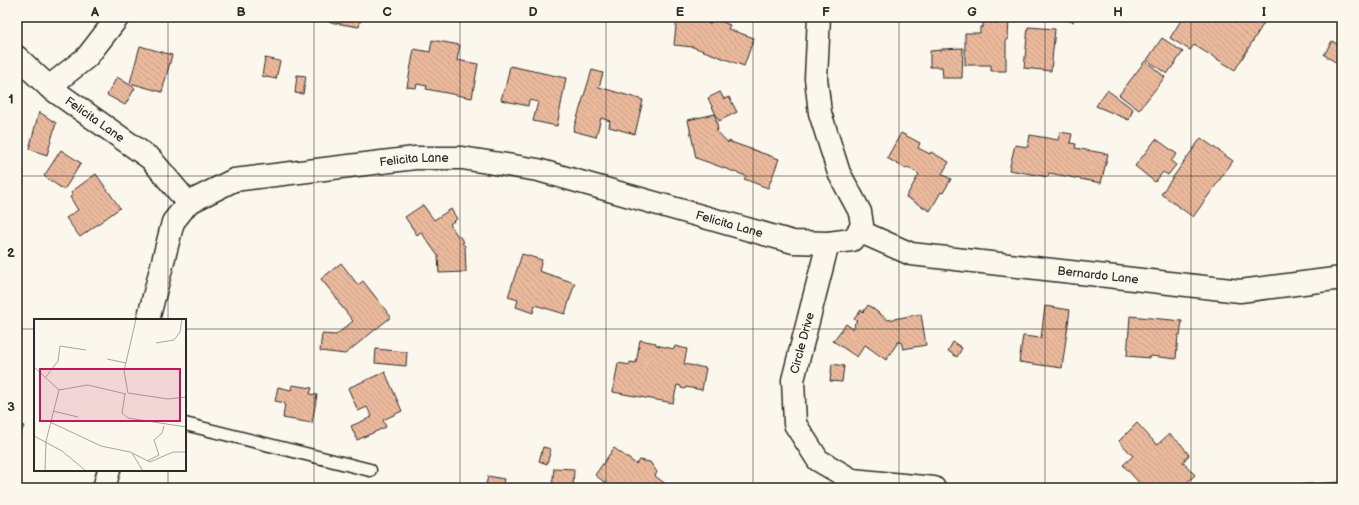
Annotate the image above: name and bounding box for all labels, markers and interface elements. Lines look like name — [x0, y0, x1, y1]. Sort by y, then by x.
text: A — [90, 4, 99, 20]
text: B — [236, 4, 246, 20]
text: C — [382, 4, 392, 20]
text: D — [528, 4, 538, 20]
text: E — [676, 4, 685, 20]
text: F — [822, 4, 830, 20]
text: G — [967, 4, 977, 20]
text: H — [1113, 4, 1123, 20]
text: I — [1262, 4, 1266, 20]
text: 1 — [8, 91, 14, 107]
street label: Felicita Lane — [62, 94, 127, 146]
street label: Felicita Lane — [379, 151, 449, 170]
street label: Felicita Lane — [694, 208, 765, 241]
text: 2 — [7, 245, 15, 261]
street label: Bernardo Lane — [1057, 264, 1139, 288]
street label: Circle Drive — [787, 311, 818, 375]
inset map — [34, 319, 186, 471]
text: 3 — [7, 399, 15, 415]

